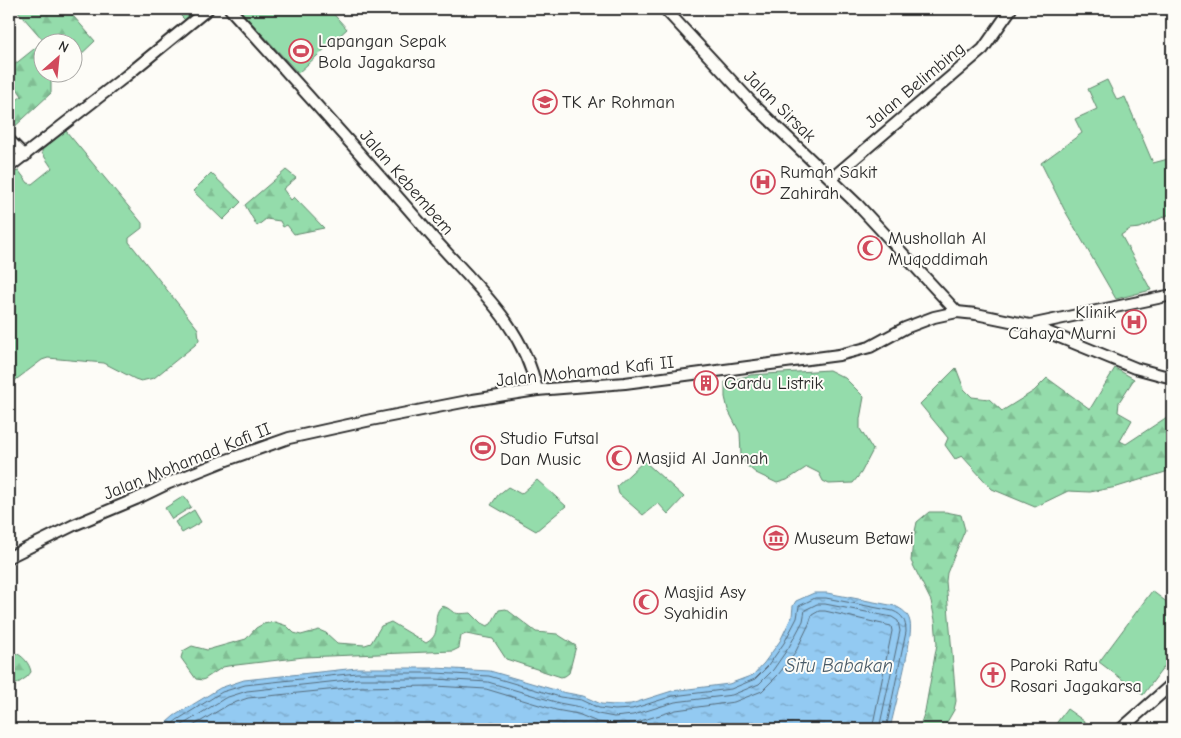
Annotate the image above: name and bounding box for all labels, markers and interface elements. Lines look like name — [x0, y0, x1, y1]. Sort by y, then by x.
place label: Lapangan Sepak Bola Jagakarsa — [318, 31, 446, 73]
north arrow — [32, 32, 82, 82]
text: N — [56, 37, 72, 57]
sports icon: Lapangan Sepak Bola Jagakarsa — [288, 38, 314, 64]
street label: Jalan Belimbing — [861, 38, 969, 133]
street label: Jalan Sirsak — [739, 66, 820, 147]
school or university icon: TK Ar Rohman — [532, 89, 558, 115]
place label: TK Ar Rohman — [562, 92, 675, 113]
street label: Jalan Kebembem — [355, 125, 458, 239]
place label: Rumah Sakit Zahirah — [780, 162, 878, 204]
hospital icon: Rumah Sakit Zahirah — [750, 169, 776, 195]
place label: Mushollah Al Muqoddimah — [888, 228, 988, 270]
mosque icon: Mushollah Al Muqoddimah — [857, 235, 883, 261]
place label: Klinik Cahaya Murni — [1008, 302, 1116, 344]
hospital icon: Klinik Cahaya Murni — [1121, 309, 1147, 335]
street label: Jalan Mohamad Kafi II — [495, 352, 675, 391]
building icon: Gardu Listrik — [693, 370, 719, 396]
place label: Gardu Listrik — [724, 373, 823, 394]
street label: Jalan Mohamad Kafi II — [100, 418, 274, 505]
place label: Studio Futsal Dan Music — [500, 428, 599, 470]
sports icon: Studio Futsal Dan Music — [470, 435, 496, 461]
mosque icon: Masjid Al Jannah — [606, 445, 632, 471]
place label: Masjid Al Jannah — [636, 448, 769, 469]
museum icon: Museum Betawi — [763, 525, 789, 551]
place label: Museum Betawi — [794, 528, 914, 549]
place label: Masjid Asy Syahidin — [664, 582, 747, 624]
mosque icon: Masjid Asy Syahidin — [633, 589, 659, 615]
water label: Situ Babakan — [785, 655, 893, 677]
place label: Paroki Ratu Rosari Jagakarsa — [1010, 655, 1142, 697]
church icon: Paroki Ratu Rosari Jagakarsa — [980, 662, 1006, 688]

